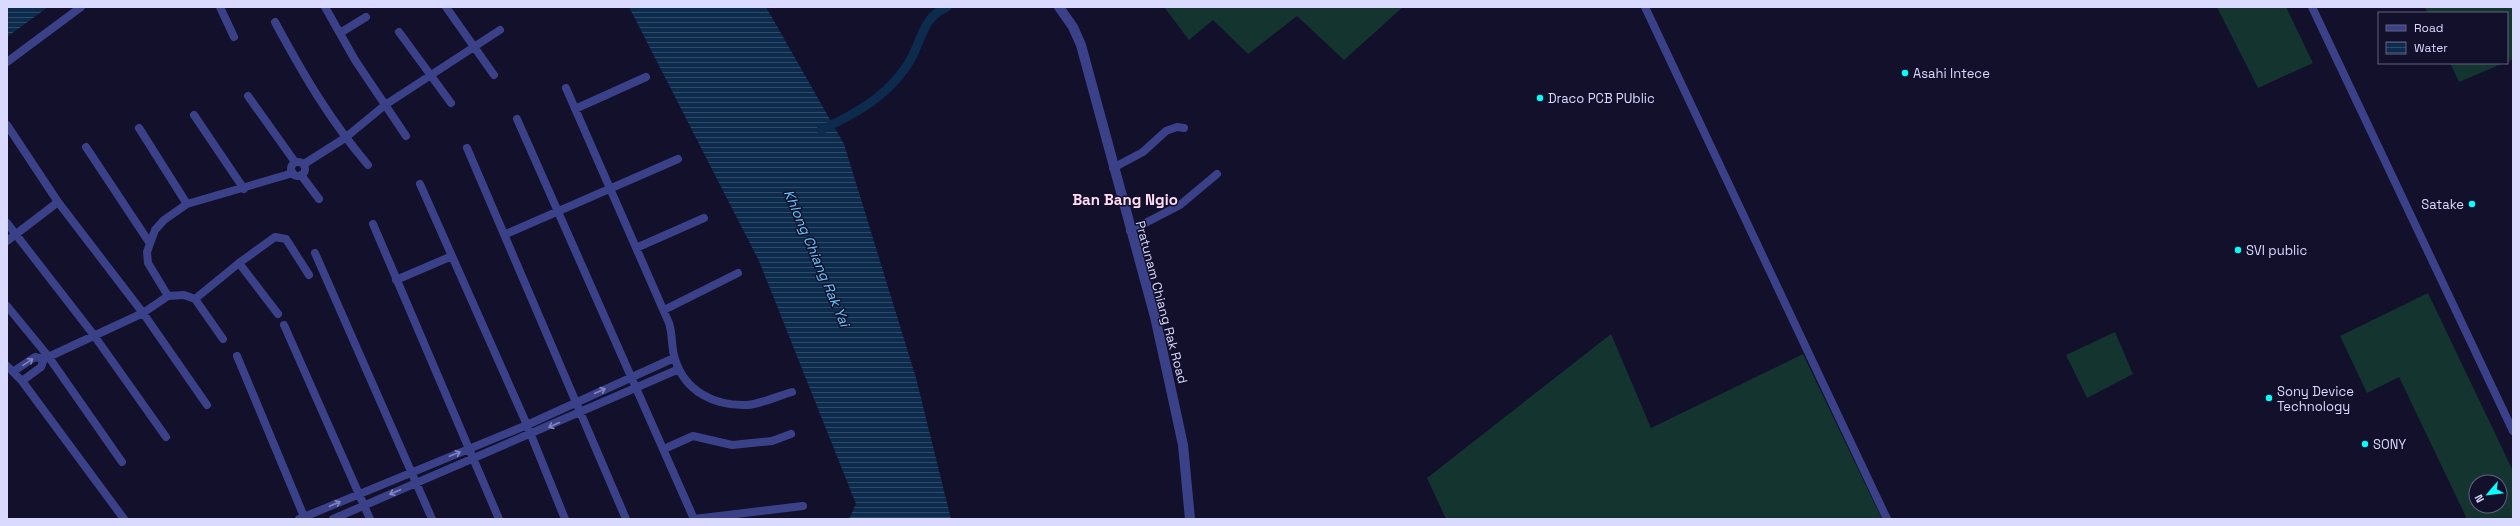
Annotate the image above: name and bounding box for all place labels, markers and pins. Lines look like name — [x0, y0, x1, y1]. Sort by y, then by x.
place label: Asahi Intece — [1913, 65, 1990, 82]
marker: Asahi Intece — [1900, 68, 1910, 78]
place label: Draco PCB PUblic — [1548, 90, 1655, 107]
marker: Draco PCB PUblic — [1535, 93, 1545, 103]
place label: Satake — [2421, 196, 2464, 213]
marker: Satake — [2467, 199, 2477, 209]
place label: SVI public — [2246, 242, 2307, 259]
marker: SVI public — [2233, 245, 2243, 255]
place label: Sony Device Technology — [2277, 383, 2354, 415]
marker: Sony Device Technology — [2264, 393, 2274, 403]
place label: SONY — [2373, 436, 2406, 453]
marker: SONY — [2360, 439, 2370, 449]

